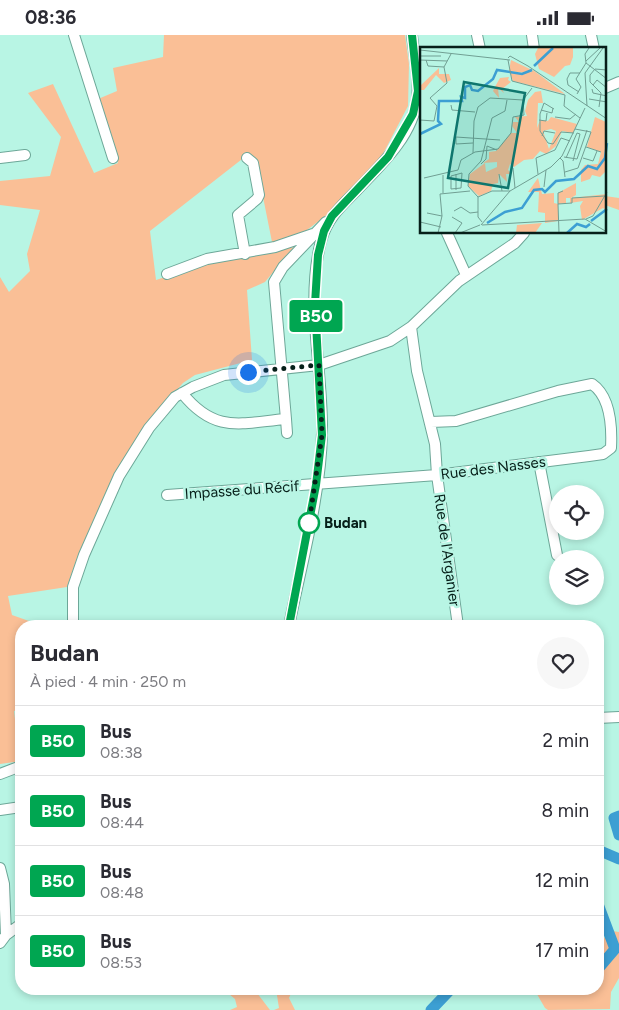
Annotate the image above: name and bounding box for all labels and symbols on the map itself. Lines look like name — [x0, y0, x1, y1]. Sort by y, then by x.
inset map — [420, 47, 606, 234]
line badge: B50 — [287, 300, 345, 332]
your location — [236, 360, 261, 385]
street label: Rue des Nasses — [439, 453, 547, 483]
street label: Impasse du Récif — [184, 477, 300, 503]
street label: Rue de l'Arganier — [430, 493, 464, 607]
marker: Budan — [298, 512, 320, 534]
place label: Budan — [324, 514, 367, 532]

